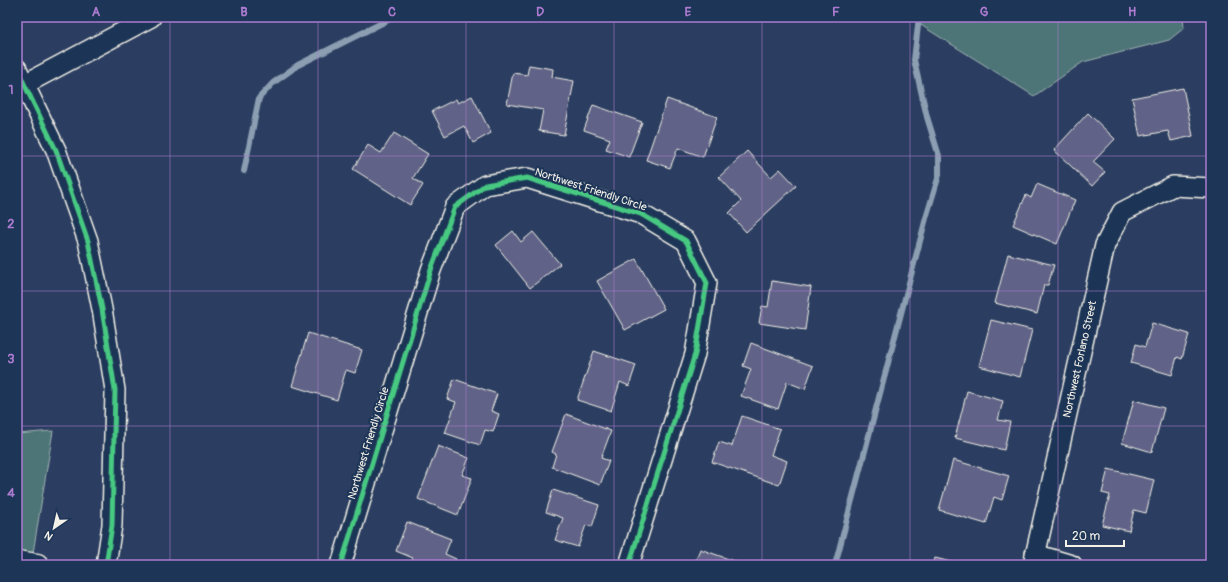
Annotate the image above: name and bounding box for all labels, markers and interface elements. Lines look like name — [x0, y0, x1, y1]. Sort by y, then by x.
text: A — [92, 4, 101, 20]
text: B — [240, 4, 248, 20]
text: C — [388, 4, 396, 20]
text: D — [536, 4, 544, 20]
text: E — [685, 4, 692, 20]
text: F — [832, 4, 840, 20]
text: G — [980, 4, 989, 20]
text: H — [1128, 4, 1136, 20]
text: 1 — [8, 82, 14, 98]
street label: Northwest Friendly Circle — [533, 165, 649, 214]
text: 2 — [7, 216, 15, 232]
street label: Northwest Forlano Street — [1060, 299, 1099, 419]
text: 3 — [7, 351, 15, 367]
street label: Northwest Friendly Circle — [345, 385, 392, 501]
text: 4 — [7, 485, 15, 501]
north arrow — [34, 508, 74, 548]
scale bar — [1066, 522, 1124, 548]
text: N — [42, 528, 55, 543]
text: 20 m — [1072, 529, 1101, 544]

